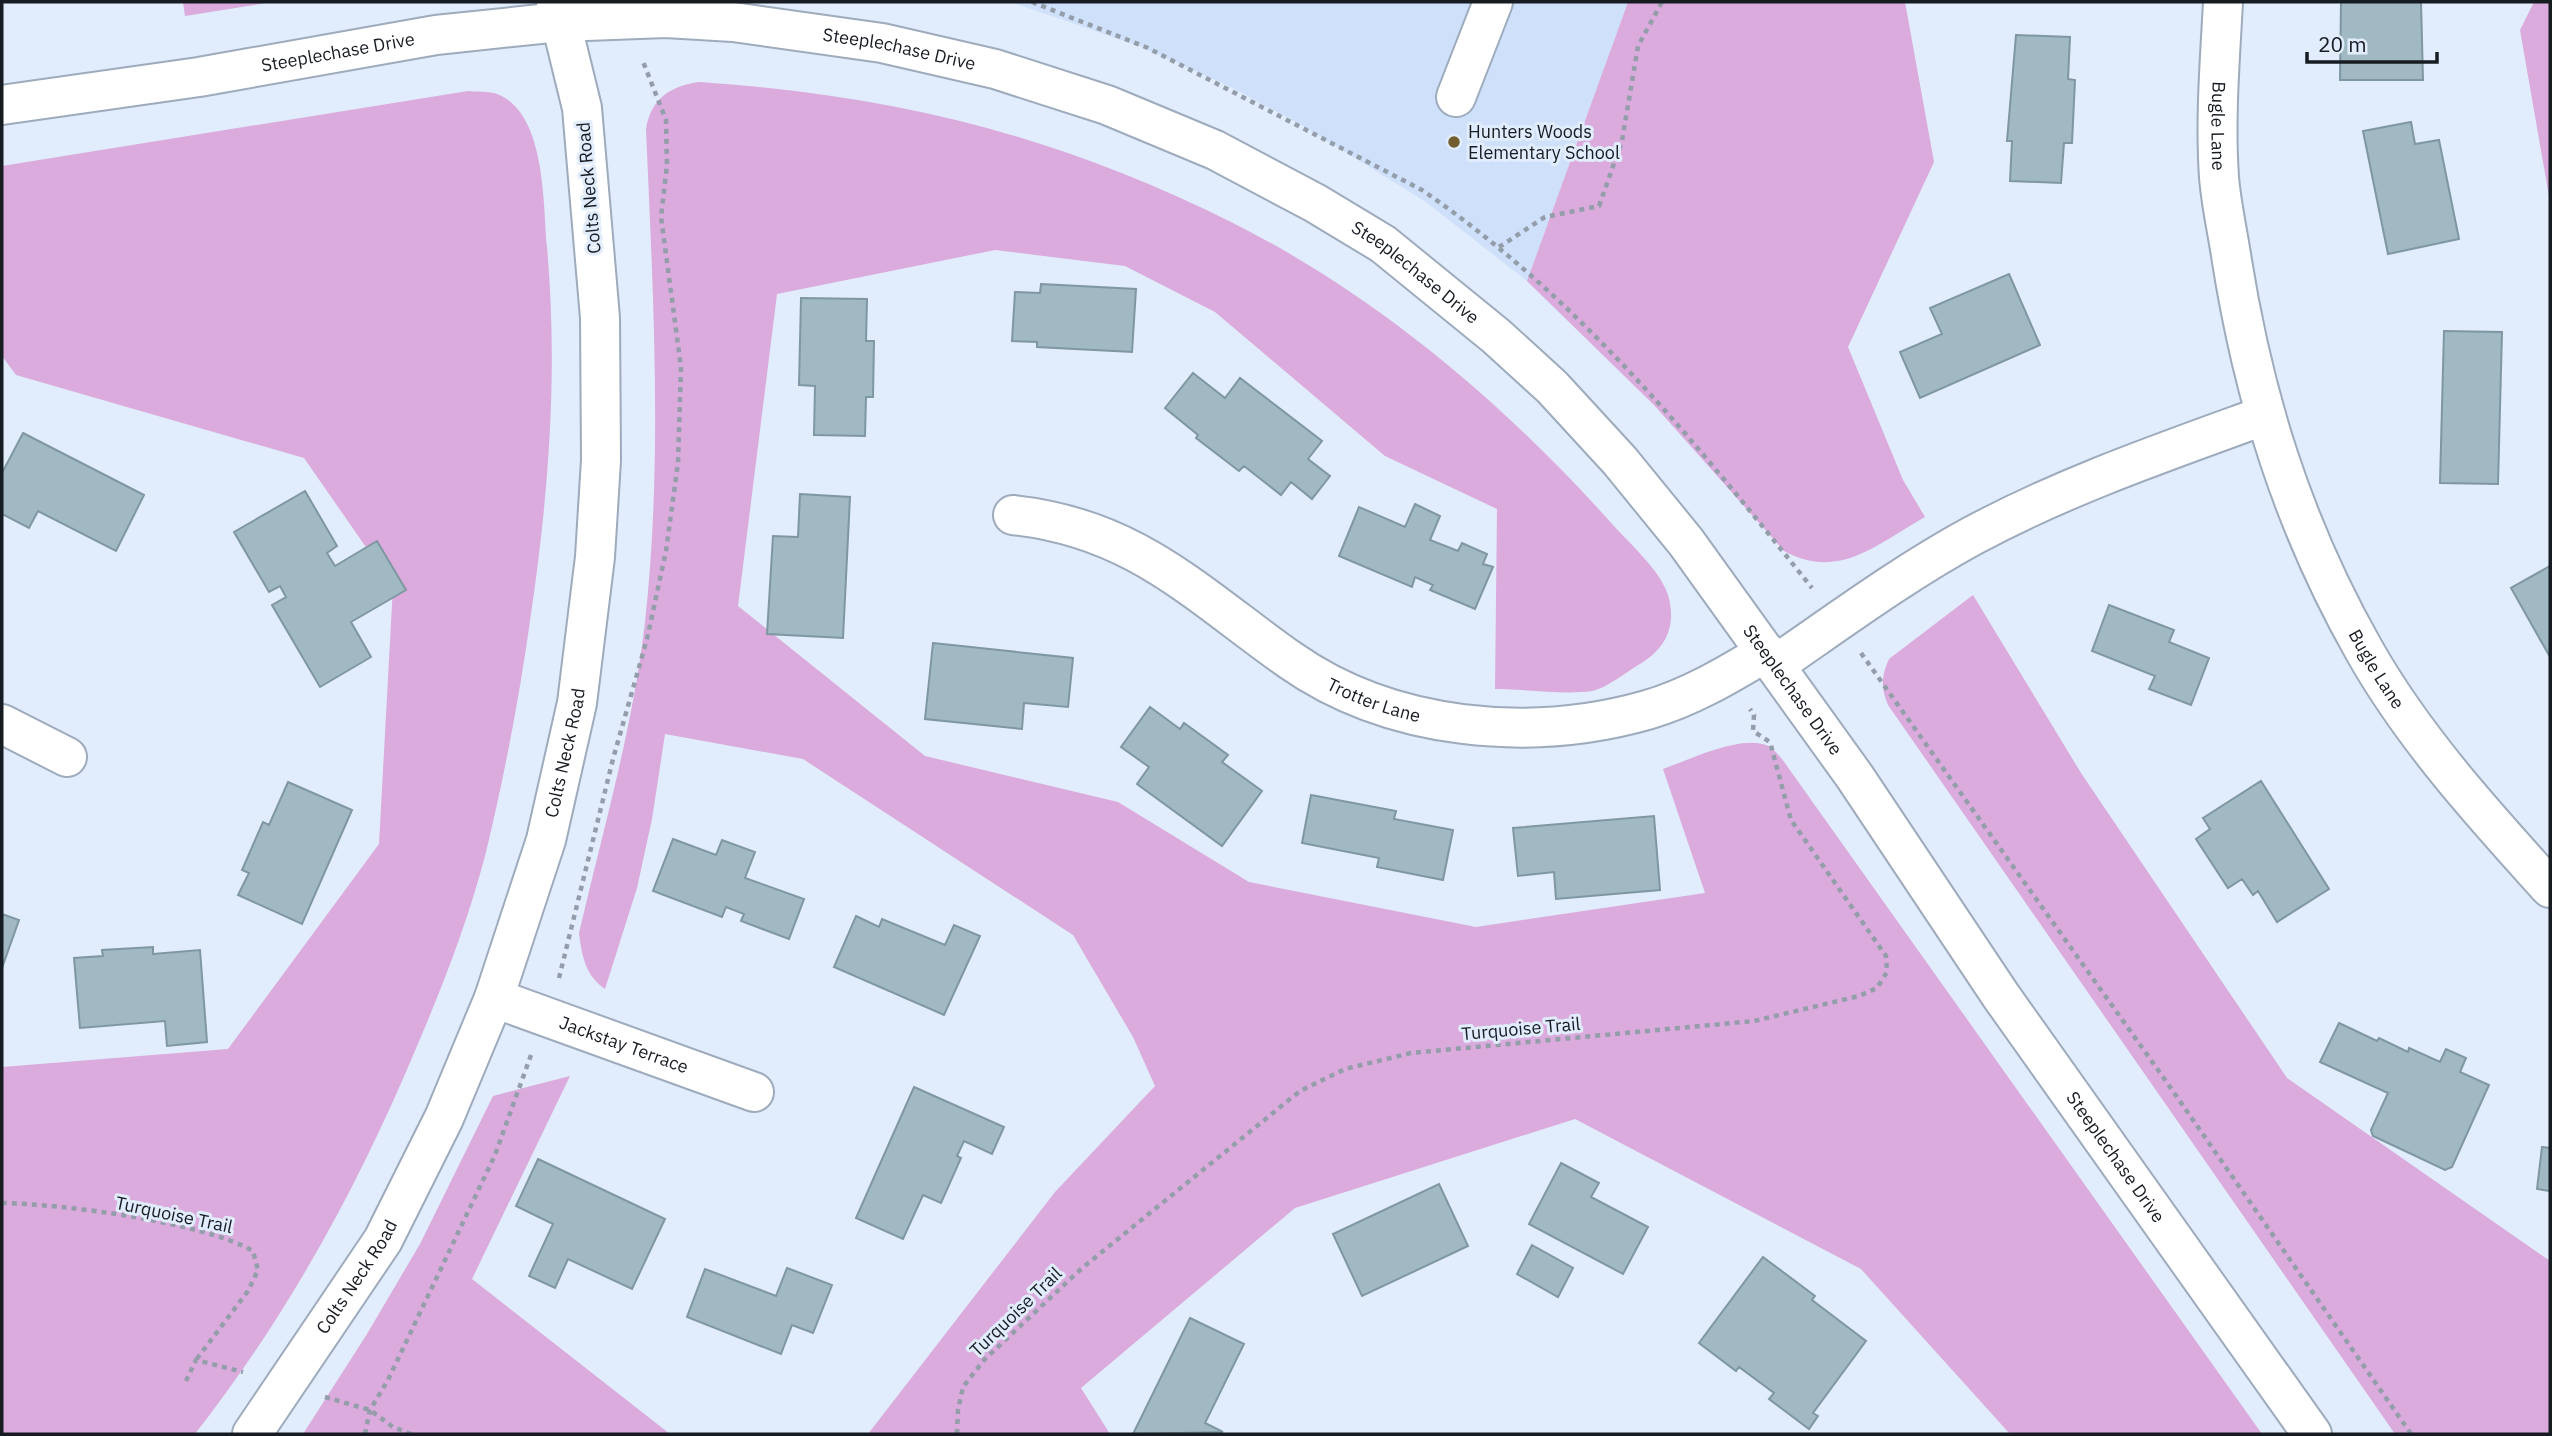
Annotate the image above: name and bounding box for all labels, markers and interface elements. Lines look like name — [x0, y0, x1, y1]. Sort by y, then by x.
scale bar — [2307, 21, 2436, 65]
street label: Steeplechase Drive — [821, 23, 978, 75]
street label: Steeplechase Drive — [259, 27, 416, 77]
text: 20 m — [2318, 30, 2367, 58]
street label: Bugle Lane — [2207, 81, 2231, 171]
place label: Hunters Woods Elementary School — [1468, 120, 1620, 164]
street label: Colts Neck Road — [571, 121, 606, 255]
marker: Hunters Woods Elementary School — [1446, 134, 1462, 150]
street label: Steeplechase Drive — [1347, 216, 1484, 329]
street label: Steeplechase Drive — [1738, 620, 1848, 760]
street label: Bugle Lane — [2344, 625, 2410, 713]
street label: Trotter Lane — [1323, 672, 1423, 727]
street label: Colts Neck Road — [539, 687, 590, 820]
street label: Jackstay Terrace — [556, 1011, 692, 1078]
street label: Turquoise Trail — [1461, 1012, 1581, 1045]
street label: Steeplechase Drive — [2062, 1087, 2170, 1227]
street label: Turquoise Trail — [113, 1191, 235, 1238]
street label: Colts Neck Road — [311, 1216, 402, 1338]
street label: Turquoise Trail — [965, 1262, 1067, 1361]

